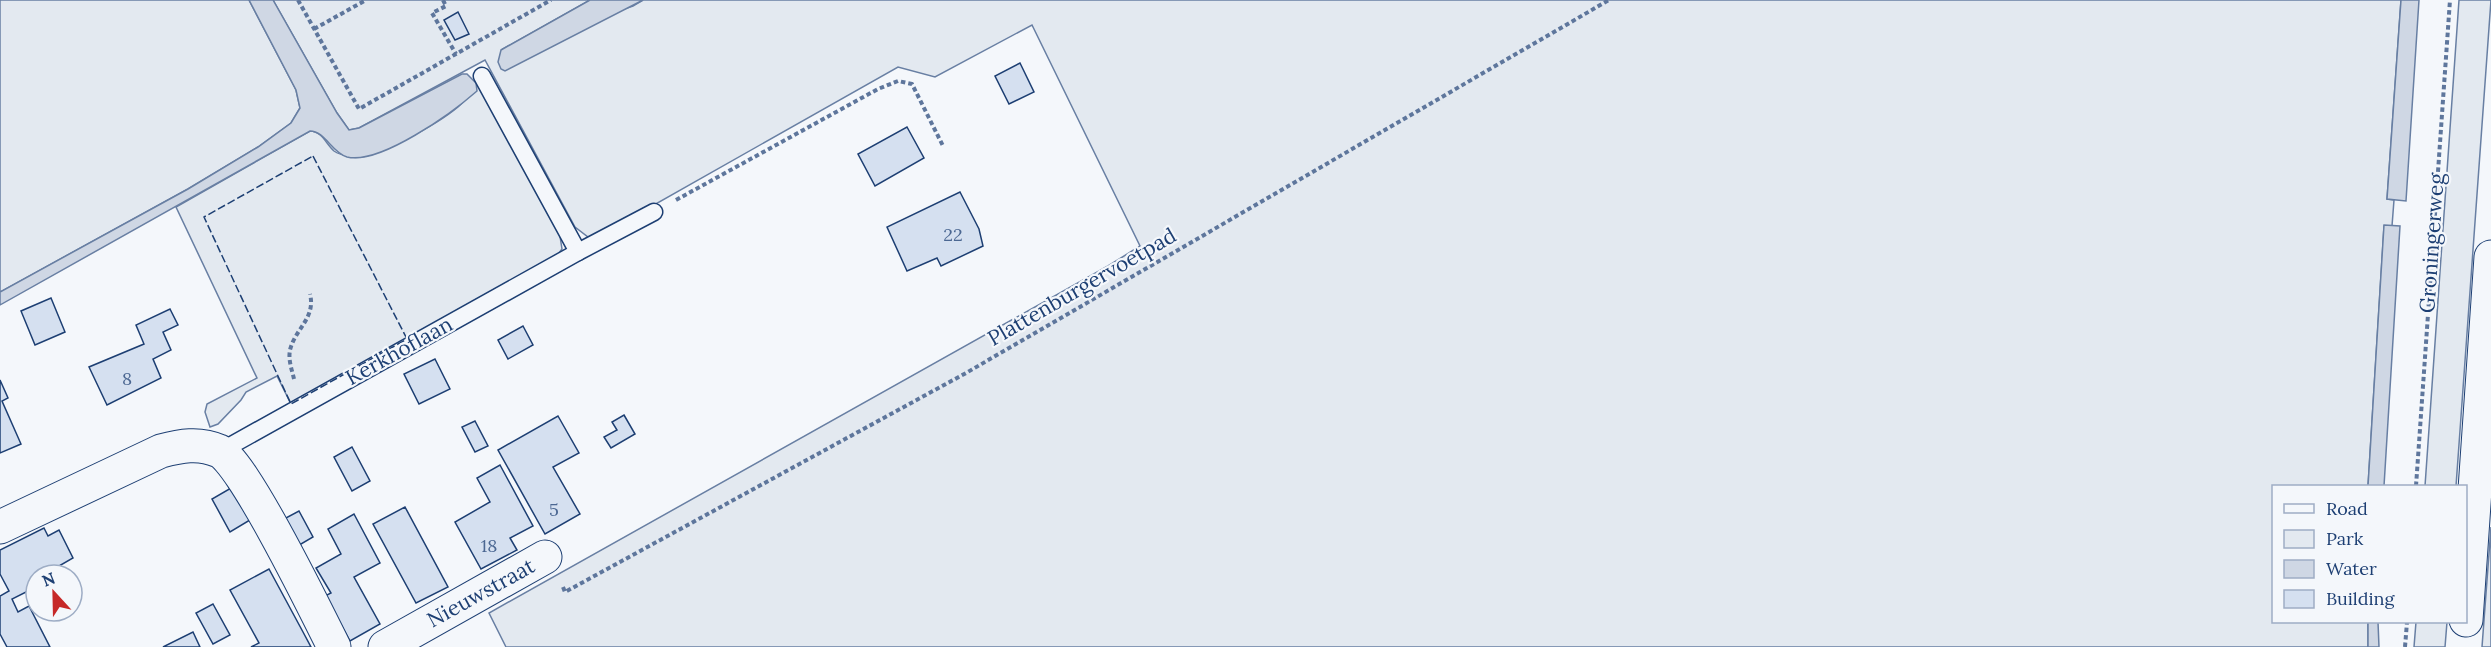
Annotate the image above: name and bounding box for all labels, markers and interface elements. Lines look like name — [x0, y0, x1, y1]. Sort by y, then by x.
street label: Groningerweg — [2413, 172, 2450, 314]
street label: Plattenburgervoetpad — [983, 221, 1181, 352]
house number: 22 — [943, 223, 963, 246]
street label: Kerkhoflaan — [340, 310, 457, 391]
house number: 8 — [122, 367, 132, 390]
legend — [2272, 485, 2467, 623]
text: Road — [2326, 497, 2368, 520]
house number: 5 — [549, 498, 559, 521]
text: Park — [2326, 527, 2364, 550]
house number: 18 — [481, 534, 497, 557]
street label: Nieuwstraat — [422, 551, 540, 633]
text: Water — [2326, 557, 2377, 580]
north arrow — [24, 563, 84, 623]
text: N — [39, 568, 58, 591]
text: Building — [2326, 587, 2396, 610]

